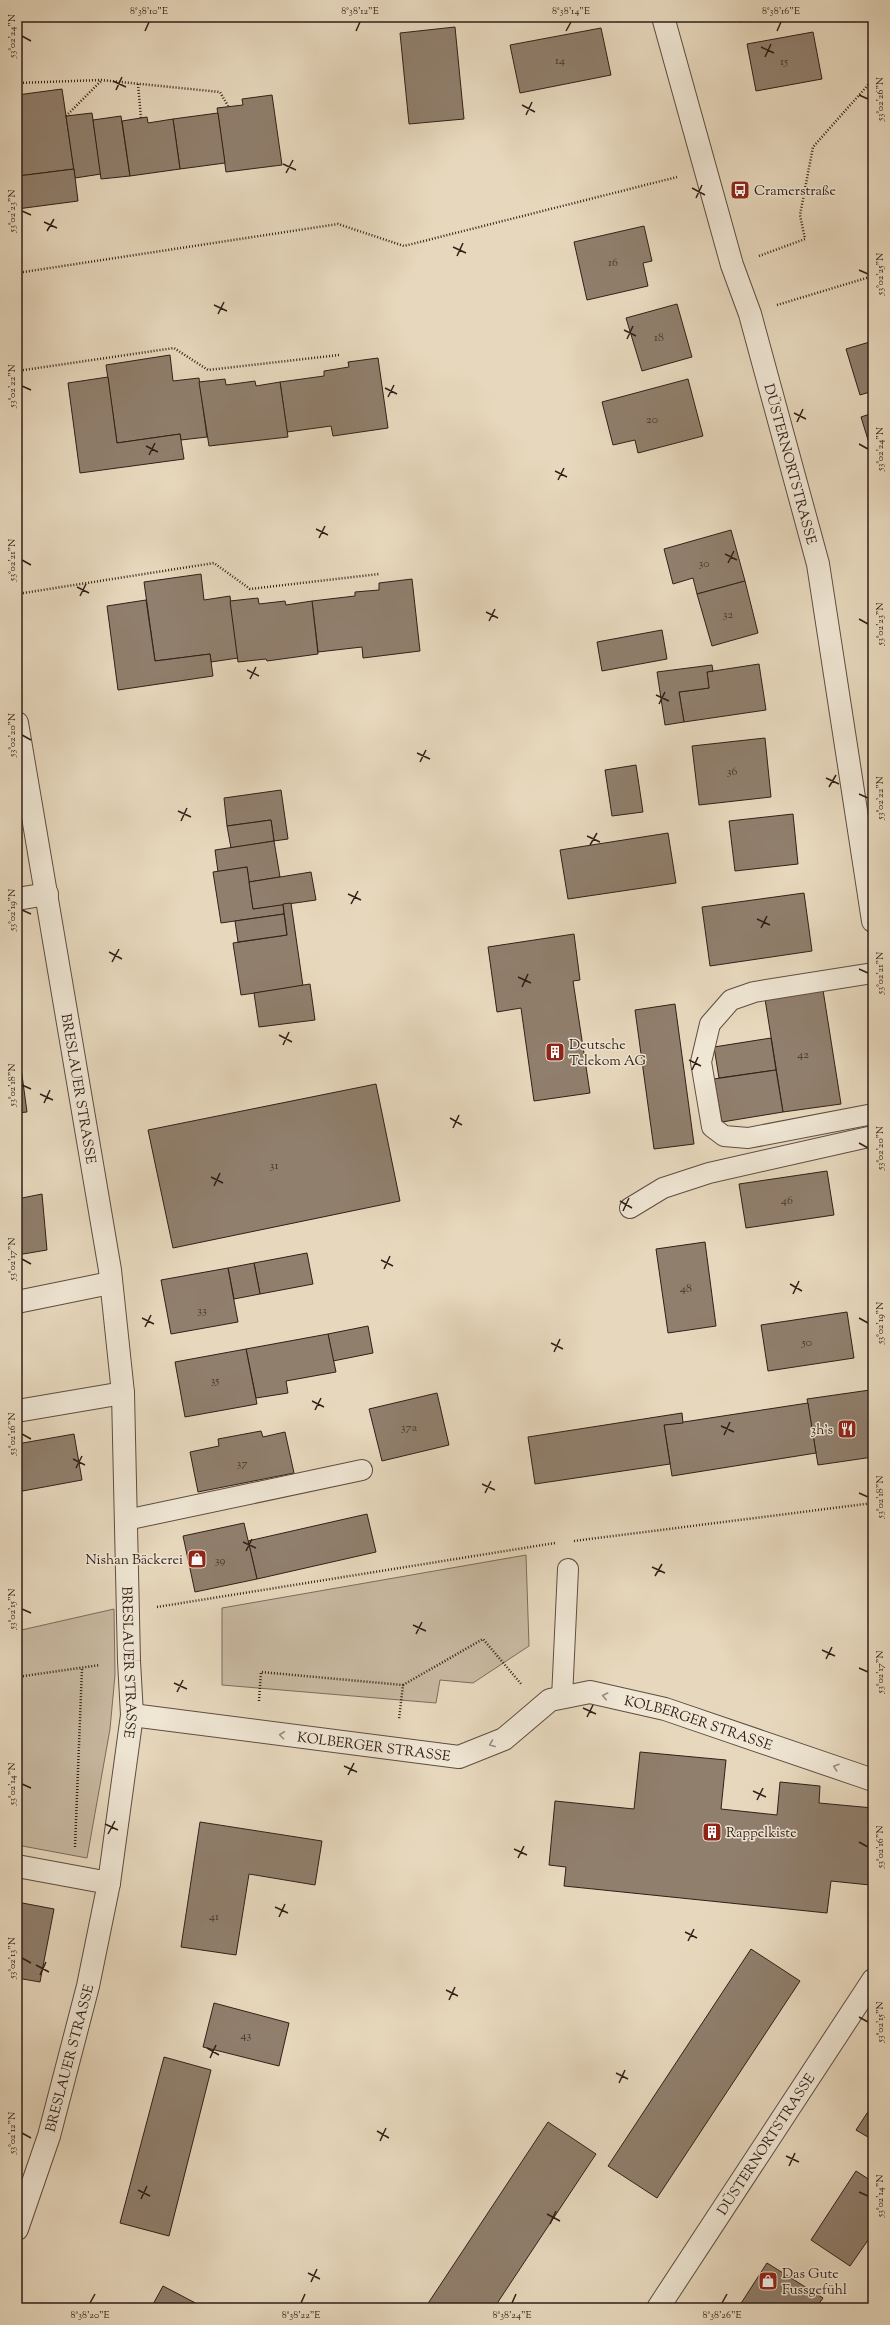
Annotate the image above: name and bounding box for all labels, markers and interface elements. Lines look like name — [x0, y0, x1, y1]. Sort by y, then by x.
text: 8°38'10"E — [130, 4, 168, 19]
text: 8°38'12"E — [341, 4, 379, 19]
text: 8°38'14"E — [552, 4, 590, 19]
text: 8°38'16"E — [762, 4, 800, 19]
text: 53°02'24"N — [5, 14, 20, 59]
house number: 14 — [555, 52, 565, 70]
house number: 15 — [780, 53, 788, 71]
text: 53°02'26"N — [873, 77, 888, 122]
bus stop icon: Cramerstraße — [729, 179, 751, 201]
place label: Cramerstraße — [754, 182, 836, 202]
text: 53°02'23"N — [5, 190, 20, 233]
text: 53°02'25"N — [873, 253, 888, 296]
house number: 16 — [608, 254, 618, 272]
house number: 18 — [654, 329, 664, 347]
text: 53°02'22"N — [5, 364, 20, 409]
street label: DÜSTERNORTSTRASSE — [757, 382, 820, 548]
house number: 20 — [646, 411, 658, 429]
text: 53°02'24"N — [873, 427, 888, 472]
text: 53°02'21"N — [5, 539, 20, 582]
house number: 30 — [698, 555, 710, 573]
text: 53°02'23"N — [873, 603, 888, 646]
house number: 32 — [723, 606, 734, 624]
text: 53°02'20"N — [5, 713, 20, 758]
house number: 36 — [727, 763, 737, 781]
text: 53°02'22"N — [873, 776, 888, 821]
text: 53°02'19"N — [5, 889, 20, 932]
text: 53°02'21"N — [873, 952, 888, 995]
street label: BRESLAUER STRASSE — [55, 1012, 100, 1166]
place label: Deutsche Telekom AG — [569, 1036, 647, 1072]
building icon: Deutsche Telekom AG — [544, 1041, 566, 1063]
house number: 42 — [797, 1046, 809, 1064]
text: 53°02'18"N — [5, 1064, 20, 1107]
text: 53°02'20"N — [873, 1126, 888, 1171]
house number: 31 — [270, 1157, 278, 1175]
house number: 46 — [781, 1192, 793, 1210]
text: 53°02'17"N — [5, 1238, 20, 1281]
house number: 48 — [680, 1280, 692, 1298]
house number: 33 — [197, 1302, 207, 1320]
text: 53°02'19"N — [873, 1302, 888, 1345]
house number: 50 — [801, 1334, 812, 1352]
house number: 35 — [211, 1372, 219, 1390]
text: 53°02'16"N — [5, 1413, 20, 1456]
restaurant icon: 3h's — [836, 1418, 858, 1440]
house number: 37a — [401, 1419, 418, 1437]
place label: 3h's — [810, 1421, 833, 1441]
house number: 37 — [237, 1455, 247, 1473]
text: 53°02'18"N — [873, 1476, 888, 1519]
shop icon: Nishan Bäckerei — [186, 1548, 208, 1570]
place label: Nishan Bäckerei — [86, 1551, 183, 1571]
house number: 39 — [215, 1552, 225, 1570]
street label: BRESLAUER STRASSE — [115, 1586, 140, 1740]
text: 53°02'15"N — [5, 1588, 20, 1631]
text: 53°02'17"N — [873, 1651, 888, 1694]
one-way arrow — [602, 1692, 608, 1700]
street label: KOLBERGER STRASSE — [622, 1692, 775, 1757]
street label: KOLBERGER STRASSE — [296, 1728, 452, 1768]
one-way arrow — [279, 1731, 285, 1740]
one-way arrow — [488, 1740, 495, 1748]
text: 53°02'14"N — [5, 1763, 20, 1806]
one-way arrow — [833, 1763, 840, 1772]
building icon: Rappelkiste — [701, 1821, 723, 1843]
place label: Rappelkiste — [726, 1824, 797, 1844]
text: 53°02'16"N — [873, 1826, 888, 1869]
house number: 41 — [209, 1908, 219, 1926]
text: 53°02'13"N — [5, 1937, 20, 1980]
street label: BRESLAUER STRASSE — [42, 1982, 100, 2135]
text: 53°02'15"N — [873, 2001, 888, 2044]
house number: 43 — [241, 2027, 252, 2045]
street label: DÜSTERNORTSTRASSE — [713, 2070, 821, 2220]
text: 53°02'12"N — [5, 2112, 20, 2155]
text: 53°02'14"N — [873, 2175, 888, 2218]
place label: Das Gute Fussgefühl — [782, 2265, 847, 2301]
shop icon: Das Gute Fussgefühl — [757, 2270, 779, 2292]
text: 8°38'20"E — [70, 2308, 110, 2323]
text: 8°38'22"E — [282, 2308, 320, 2323]
text: 8°38'24"E — [492, 2308, 532, 2323]
text: 8°38'26"E — [702, 2308, 742, 2323]

